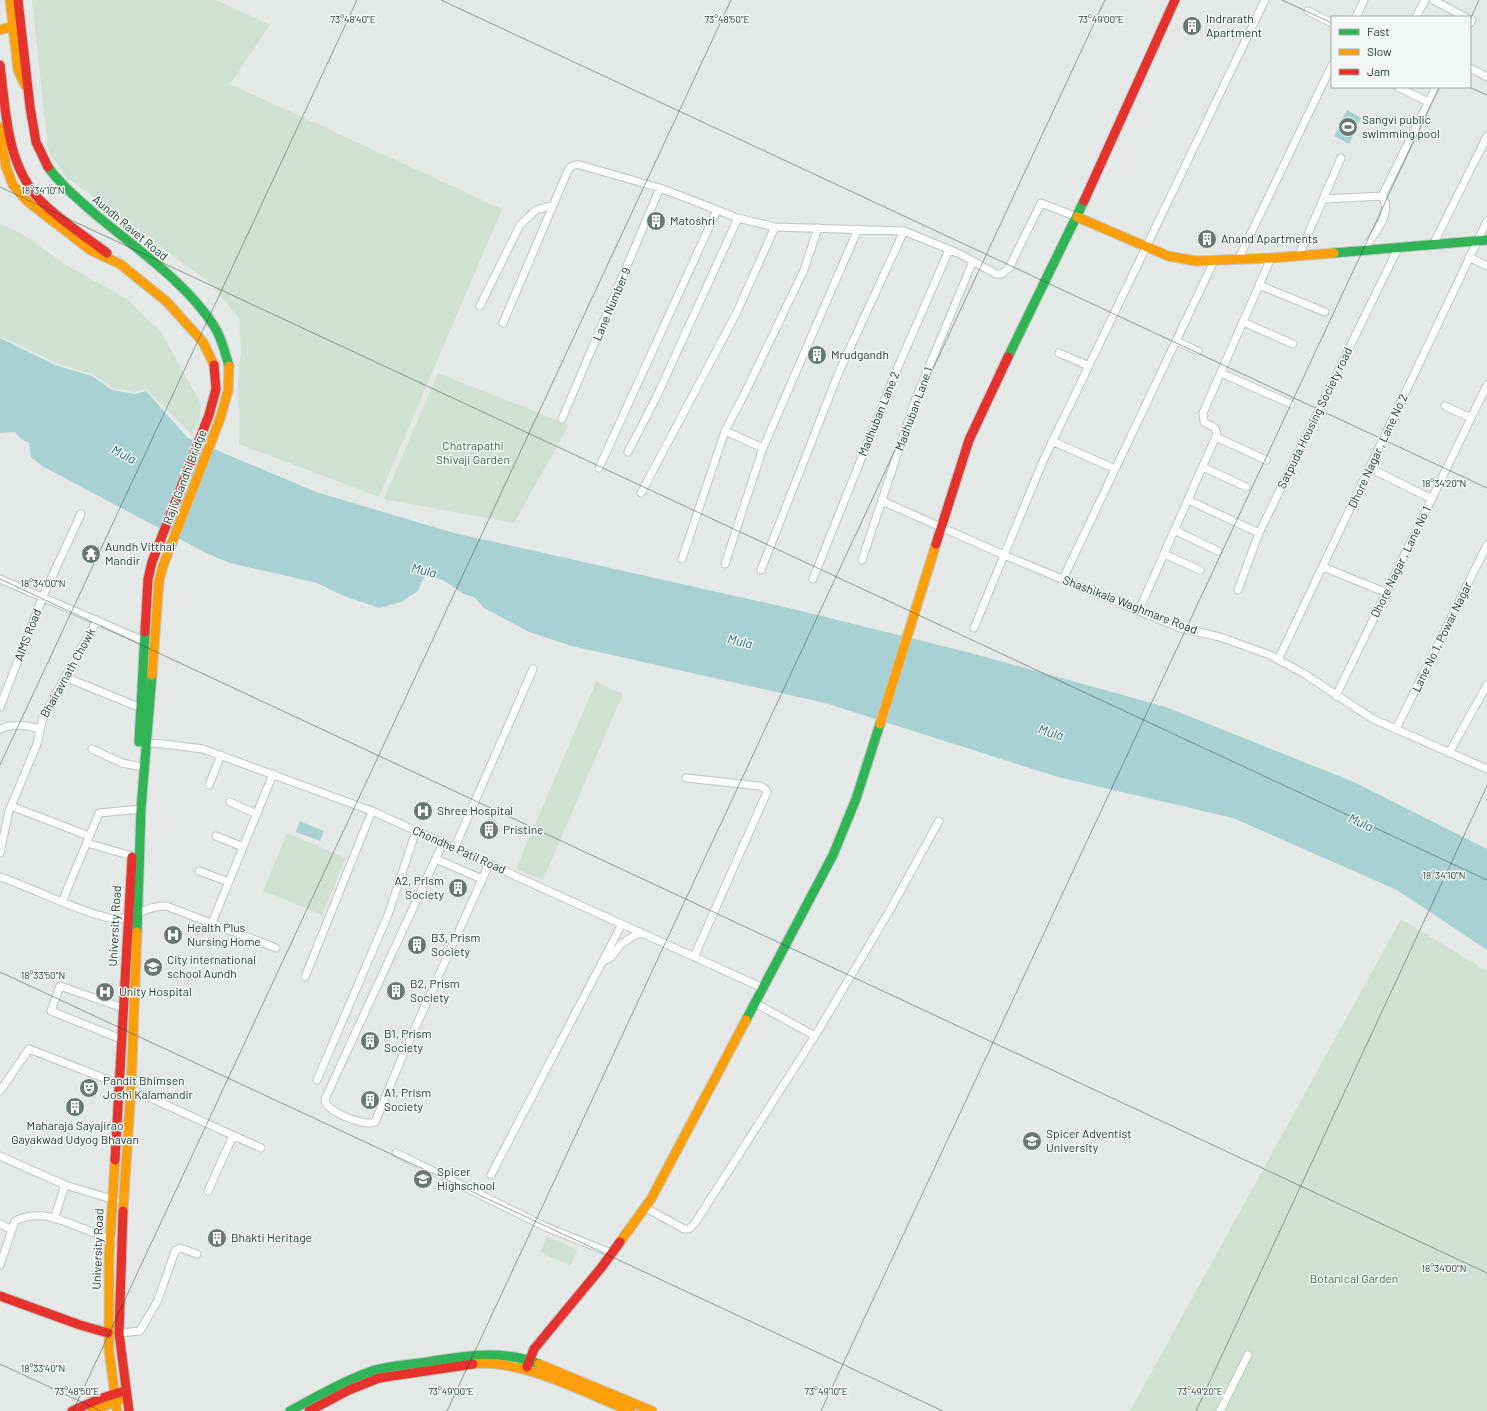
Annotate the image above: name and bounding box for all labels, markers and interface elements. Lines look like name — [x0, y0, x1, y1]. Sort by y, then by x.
place label: Indrarath Apartment — [1206, 11, 1262, 39]
text: 73°48'40"E — [330, 13, 376, 25]
text: 73°48'50"E — [704, 13, 750, 25]
text: 73°49'00"E — [1078, 13, 1124, 25]
building icon: Indrarath Apartment — [1181, 15, 1203, 37]
legend — [1331, 16, 1471, 88]
text: Fast — [1367, 24, 1390, 38]
text: Slow — [1367, 44, 1392, 58]
text: Jam — [1367, 64, 1390, 78]
place label: Sangvi public swimming pool — [1362, 112, 1440, 140]
sports icon: Sangvi public swimming pool — [1337, 116, 1359, 138]
text: 18°34'10"N — [22, 184, 64, 196]
street label: Aundh Ravet Road — [90, 192, 171, 263]
building icon: Matoshri — [645, 210, 667, 232]
place label: Matoshri — [670, 213, 715, 227]
building icon: Anand Apartments — [1196, 228, 1218, 250]
place label: Anand Apartments — [1221, 231, 1318, 245]
street label: Lane Number 9 — [589, 265, 633, 342]
building icon: Mrudgandh — [806, 344, 828, 366]
street label: Satpuda Housing Society road — [1274, 345, 1354, 491]
place label: Mrudgandh — [831, 347, 889, 361]
street label: Madhuban Lane 1 — [891, 365, 935, 452]
street label: Madhuban Lane 2 — [855, 369, 901, 458]
street label: Dhore Nagar , Lane No 2 — [1345, 391, 1410, 510]
street label: Rajiv Gandhi Bridge — [160, 427, 209, 526]
park label: Chatrapathi Shivaji Garden — [436, 438, 510, 466]
water label: Mula — [109, 441, 139, 467]
text: 18°34'20"N — [1422, 477, 1466, 489]
street label: Dhore Nagar , Lane No 1 — [1367, 504, 1433, 619]
place label: Aundh Vitthal Mandir — [105, 539, 175, 567]
temple icon: Aundh Vitthal Mandir — [80, 543, 102, 565]
water label: Mula — [410, 559, 438, 581]
street label: Shashikala Waghmare Road — [1061, 572, 1200, 636]
text: 18°34'00"N — [20, 577, 66, 589]
street label: Lane No 1, Powar Nagar — [1408, 579, 1474, 694]
street label: AIMS Road — [11, 606, 43, 663]
street label: Bhairavnath Chowk — [37, 626, 97, 720]
water label: Mula — [726, 630, 754, 652]
water label: Mula — [1036, 721, 1066, 743]
hospital icon: Shree Hospital — [412, 800, 434, 822]
place label: Shree Hospital — [437, 803, 513, 817]
water label: Mula — [1346, 809, 1376, 835]
building icon: Pristine — [478, 819, 500, 841]
street label: Chondhe Patil Road — [411, 822, 508, 876]
place label: Pristine — [503, 822, 544, 836]
text: 18°34'10"N — [1423, 869, 1465, 881]
place label: A2, Prism Society — [394, 873, 444, 901]
building icon: A2, Prism Society — [447, 877, 469, 899]
street label: University Road — [105, 885, 123, 967]
place label: Health Plus Nursing Home — [187, 920, 261, 948]
hospital icon: Health Plus Nursing Home — [162, 924, 184, 946]
place label: B3, Prism Society — [431, 930, 481, 958]
building icon: B3, Prism Society — [406, 934, 428, 956]
place label: City international school Aundh — [167, 952, 256, 980]
school or university icon: City international school Aundh — [142, 956, 164, 978]
text: 18°33'50"N — [21, 969, 65, 981]
place label: B2, Prism Society — [410, 976, 460, 1004]
building icon: B2, Prism Society — [385, 980, 407, 1002]
hospital icon: Unity Hospital — [94, 981, 116, 1003]
place label: Unity Hospital — [119, 984, 192, 998]
place label: B1, Prism Society — [384, 1026, 432, 1054]
building icon: B1, Prism Society — [359, 1030, 381, 1052]
place label: Pandit Bhimsen Joshi Kalamandir — [103, 1073, 194, 1101]
theatre icon: Pandit Bhimsen Joshi Kalamandir — [78, 1077, 100, 1099]
place label: A1, Prism Society — [384, 1085, 431, 1113]
building icon: A1, Prism Society — [359, 1089, 381, 1111]
building icon: Maharaja Sayajirao Gayakwad Udyog Bhavan — [64, 1096, 86, 1118]
place label: Maharaja Sayajirao Gayakwad Udyog Bhavan — [11, 1118, 139, 1146]
place label: Spicer Adventist University — [1046, 1126, 1132, 1154]
school or university icon: Spicer Adventist University — [1021, 1130, 1043, 1152]
place label: Spicer Highschool — [437, 1164, 495, 1192]
school or university icon: Spicer Highschool — [412, 1168, 434, 1190]
street label: University Road — [89, 1208, 105, 1290]
building icon: Bhakti Heritage — [206, 1227, 228, 1249]
place label: Bhakti Heritage — [231, 1230, 312, 1244]
text: 18°34'00"N — [1421, 1262, 1467, 1274]
park label: Botanical Garden — [1310, 1271, 1398, 1285]
text: 18°33'40"N — [21, 1362, 65, 1374]
text: 73°48'50"E — [54, 1385, 100, 1397]
text: 73°49'00"E — [428, 1385, 474, 1397]
text: 73°49'10"E — [804, 1385, 848, 1397]
text: 73°49'20"E — [1177, 1385, 1223, 1397]

